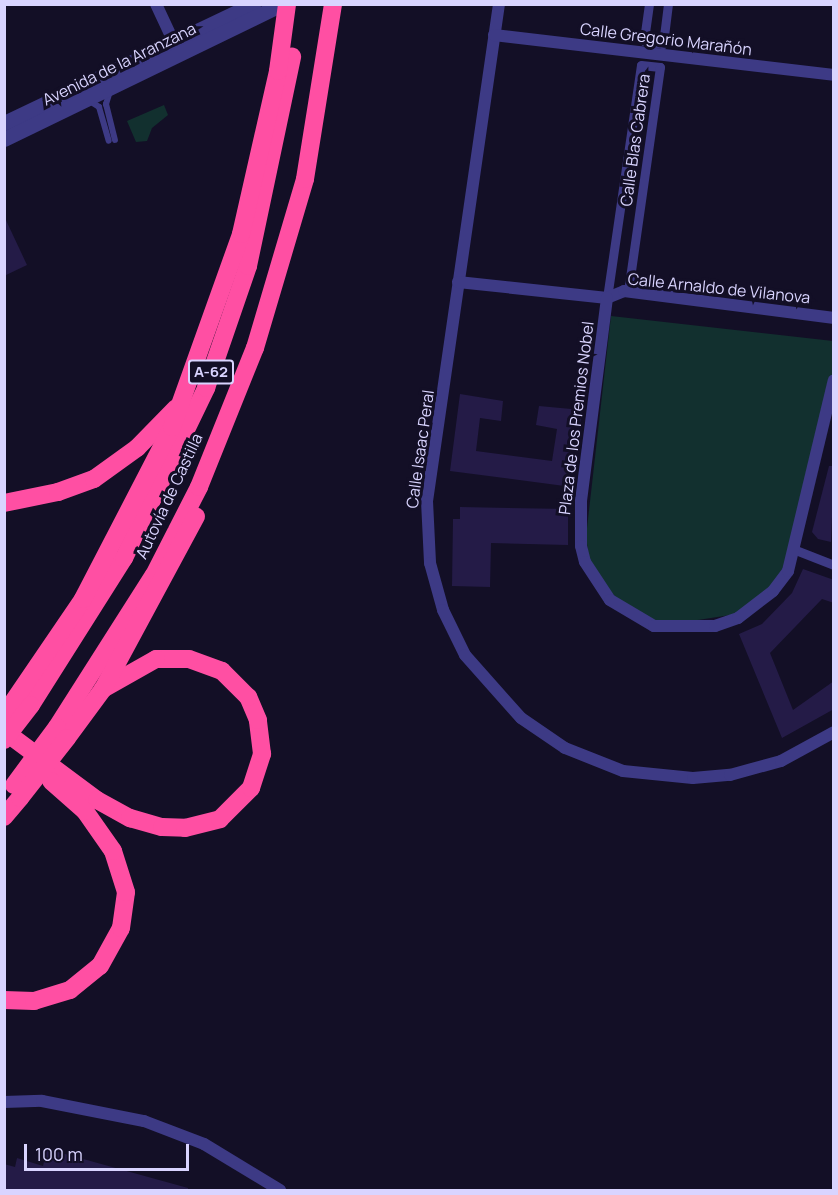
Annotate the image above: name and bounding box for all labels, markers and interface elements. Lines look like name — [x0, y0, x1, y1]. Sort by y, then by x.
street label: Avenida de la Aranzana — [39, 18, 199, 110]
street label: Calle Gregorio Marañón — [579, 19, 753, 59]
street label: Calle Blas Cabrera — [616, 73, 654, 207]
street label: Calle Arnaldo de Vilanova — [627, 269, 811, 307]
street label: Plaza de los Premios Nobel — [555, 320, 597, 516]
road number: A-62 — [187, 360, 235, 384]
street label: Calle Isaac Peral — [402, 389, 438, 509]
street label: Autovía de Castilla — [132, 430, 206, 562]
scale bar — [27, 1132, 192, 1170]
text: 100 m — [35, 1142, 83, 1166]

